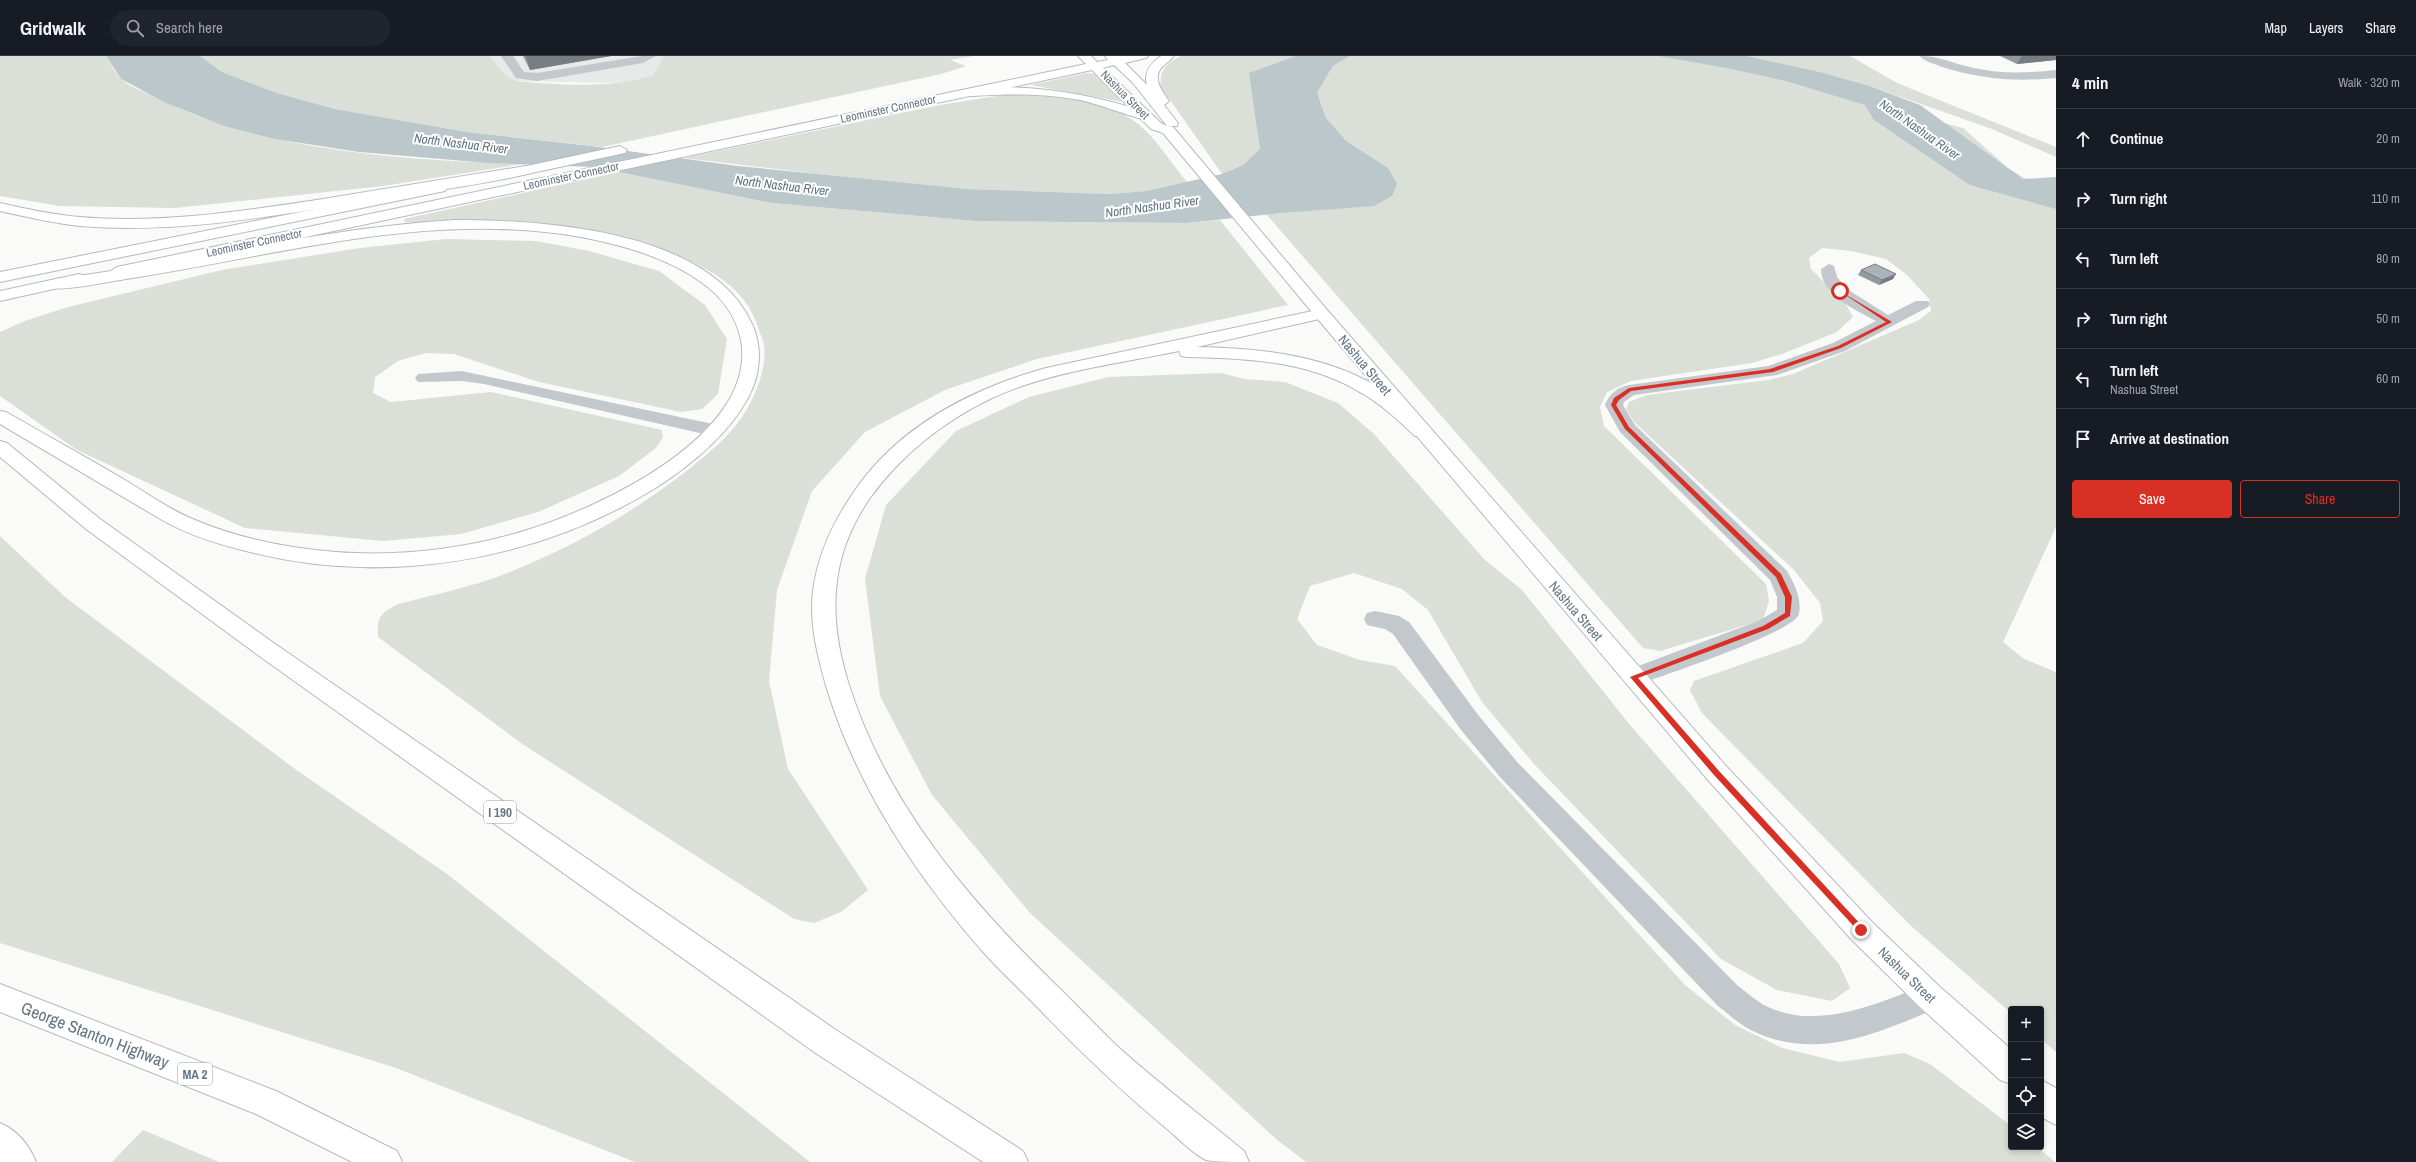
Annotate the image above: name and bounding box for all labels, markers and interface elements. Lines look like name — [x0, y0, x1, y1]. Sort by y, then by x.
search box — [110, 10, 390, 46]
text: Gridwalk — [20, 15, 86, 41]
icon: search — [124, 17, 146, 39]
text: Search here — [156, 17, 223, 38]
text: Map — [2265, 19, 2287, 37]
text: Layers — [2309, 19, 2343, 37]
text: Share — [2365, 19, 2396, 37]
street label: Nashua Street — [1097, 67, 1153, 123]
text: 4 min — [2072, 71, 2108, 94]
text: Walk · 320 m — [2338, 74, 2400, 91]
street label: Leominster Connector — [839, 91, 938, 127]
water label: North Nashua River — [1876, 95, 1964, 164]
icon: ahead — [2072, 128, 2094, 150]
text: Continue — [2110, 128, 2163, 149]
water label: North Nashua River — [413, 129, 509, 158]
text: 20 m — [2376, 130, 2400, 147]
street label: Leominster Connector — [522, 158, 621, 194]
water label: North Nashua River — [734, 171, 830, 200]
icon: right — [2072, 188, 2094, 210]
text: Turn right — [2110, 188, 2167, 209]
text: 110 m — [2371, 190, 2400, 207]
water label: North Nashua River — [1104, 191, 1200, 221]
street label: Leominster Connector — [205, 225, 304, 261]
icon: left — [2072, 248, 2094, 270]
text: Turn left — [2110, 248, 2158, 269]
text: 80 m — [2376, 250, 2400, 267]
route start — [1831, 282, 1849, 300]
icon: right — [2072, 308, 2094, 330]
text: Turn right — [2110, 308, 2167, 329]
text: 50 m — [2376, 310, 2400, 327]
street label: Nashua Street — [1335, 331, 1395, 399]
text: Turn left — [2110, 360, 2158, 381]
icon: left — [2072, 368, 2094, 390]
text: 60 m — [2376, 370, 2400, 387]
text: Nashua Street — [2110, 381, 2178, 398]
icon: arrive — [2072, 428, 2094, 450]
text: Arrive at destination — [2110, 428, 2229, 449]
button: Save — [2072, 480, 2232, 518]
button: Share — [2240, 480, 2400, 518]
street label: Nashua Street — [1545, 577, 1607, 645]
road number: I 190 — [484, 801, 516, 823]
route end — [1852, 921, 1870, 939]
street label: Nashua Street — [1874, 943, 1940, 1007]
street label: George Stanton Highway — [18, 996, 172, 1073]
map controls — [2008, 1006, 2044, 1150]
button: + — [2008, 1006, 2044, 1042]
button: − — [2008, 1042, 2044, 1078]
road number: MA 2 — [178, 1063, 212, 1085]
button: locate — [2008, 1078, 2044, 1114]
button: layers — [2008, 1114, 2044, 1150]

